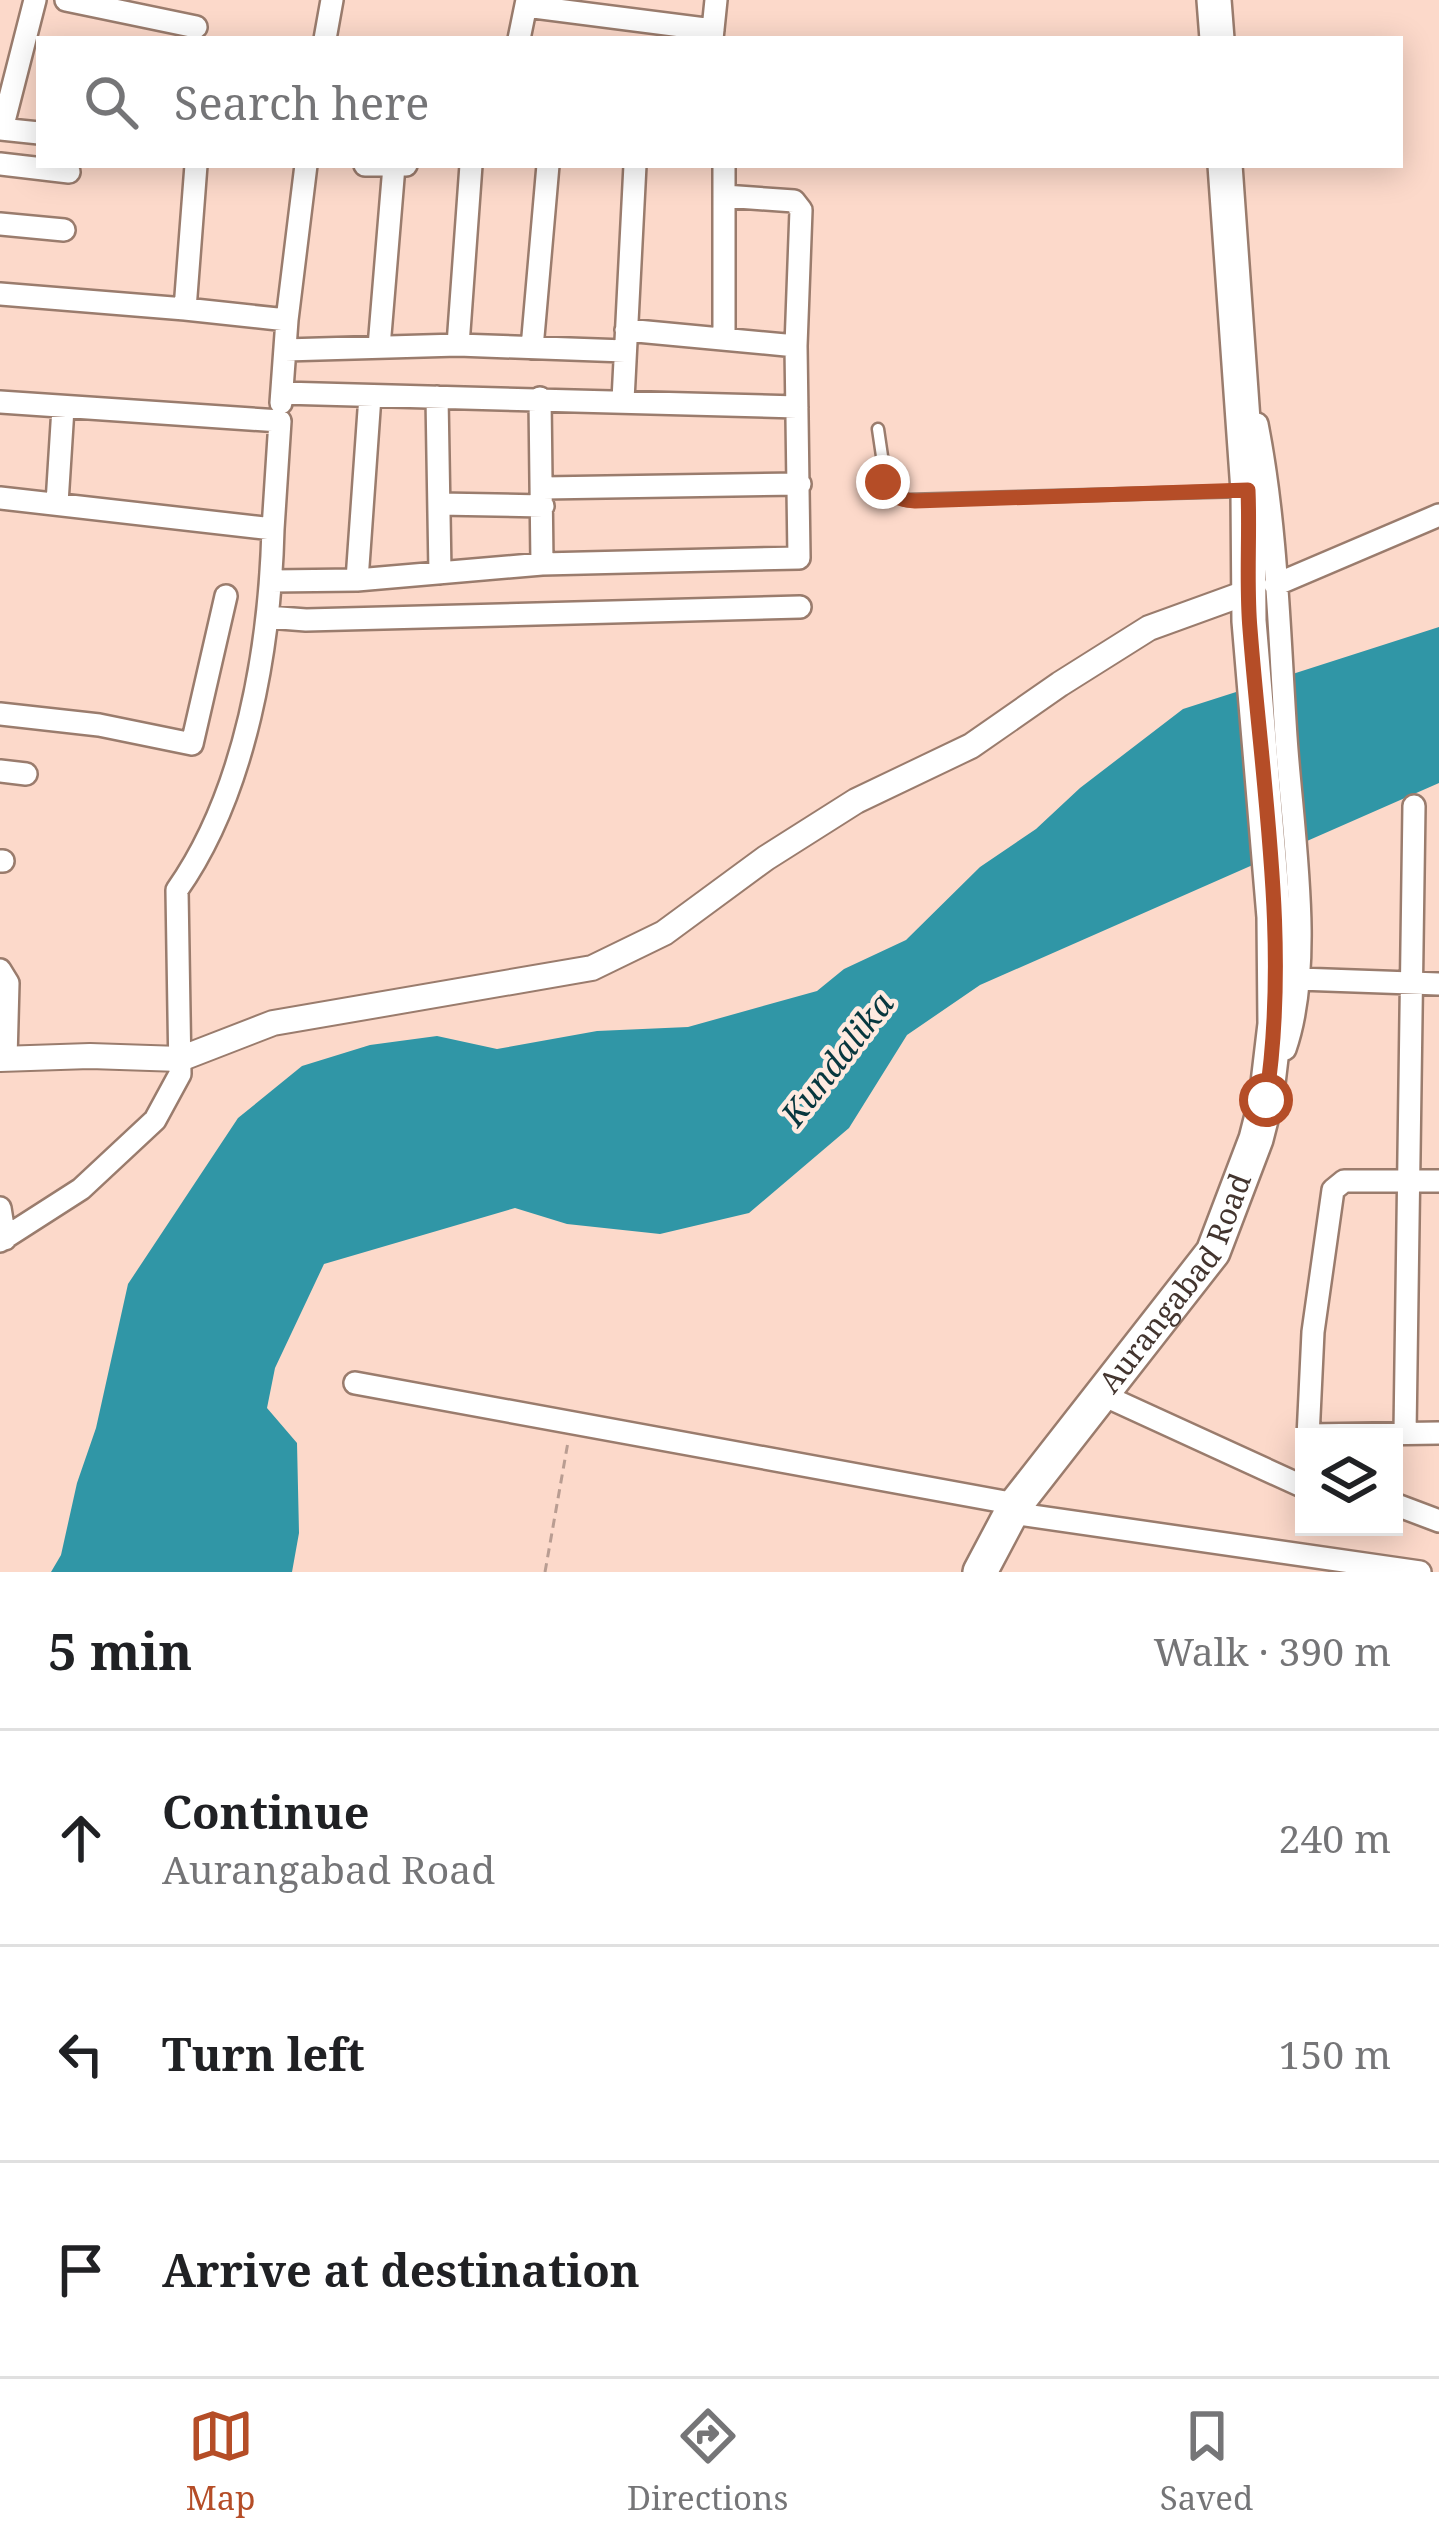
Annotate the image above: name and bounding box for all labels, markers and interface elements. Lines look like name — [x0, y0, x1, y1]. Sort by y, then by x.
search box — [36, 36, 1403, 168]
icon: search — [78, 69, 144, 135]
text: Search here — [174, 72, 429, 133]
route end — [856, 455, 910, 509]
water label: Kundalika — [770, 983, 903, 1136]
route start — [1239, 1073, 1293, 1127]
street label: Aurangabad Road — [1089, 1167, 1260, 1401]
map controls — [1295, 1428, 1403, 1536]
button: layers — [1295, 1428, 1403, 1536]
text: 5 min — [48, 1615, 192, 1685]
text: Walk · 390 m — [1154, 1624, 1391, 1677]
text: Continue — [162, 1781, 370, 1842]
icon: ahead — [48, 1805, 114, 1871]
text: 240 m — [1279, 1811, 1391, 1864]
text: Aurangabad Road — [162, 1842, 495, 1895]
icon: left — [48, 2021, 114, 2087]
text: Turn left — [162, 2023, 365, 2084]
text: 150 m — [1279, 2027, 1391, 2080]
icon: arrive — [48, 2237, 114, 2303]
text: Arrive at destination — [162, 2239, 640, 2300]
tab: Map — [186, 2403, 256, 2520]
tab: Directions — [627, 2403, 788, 2520]
tab: Saved — [1160, 2403, 1253, 2520]

